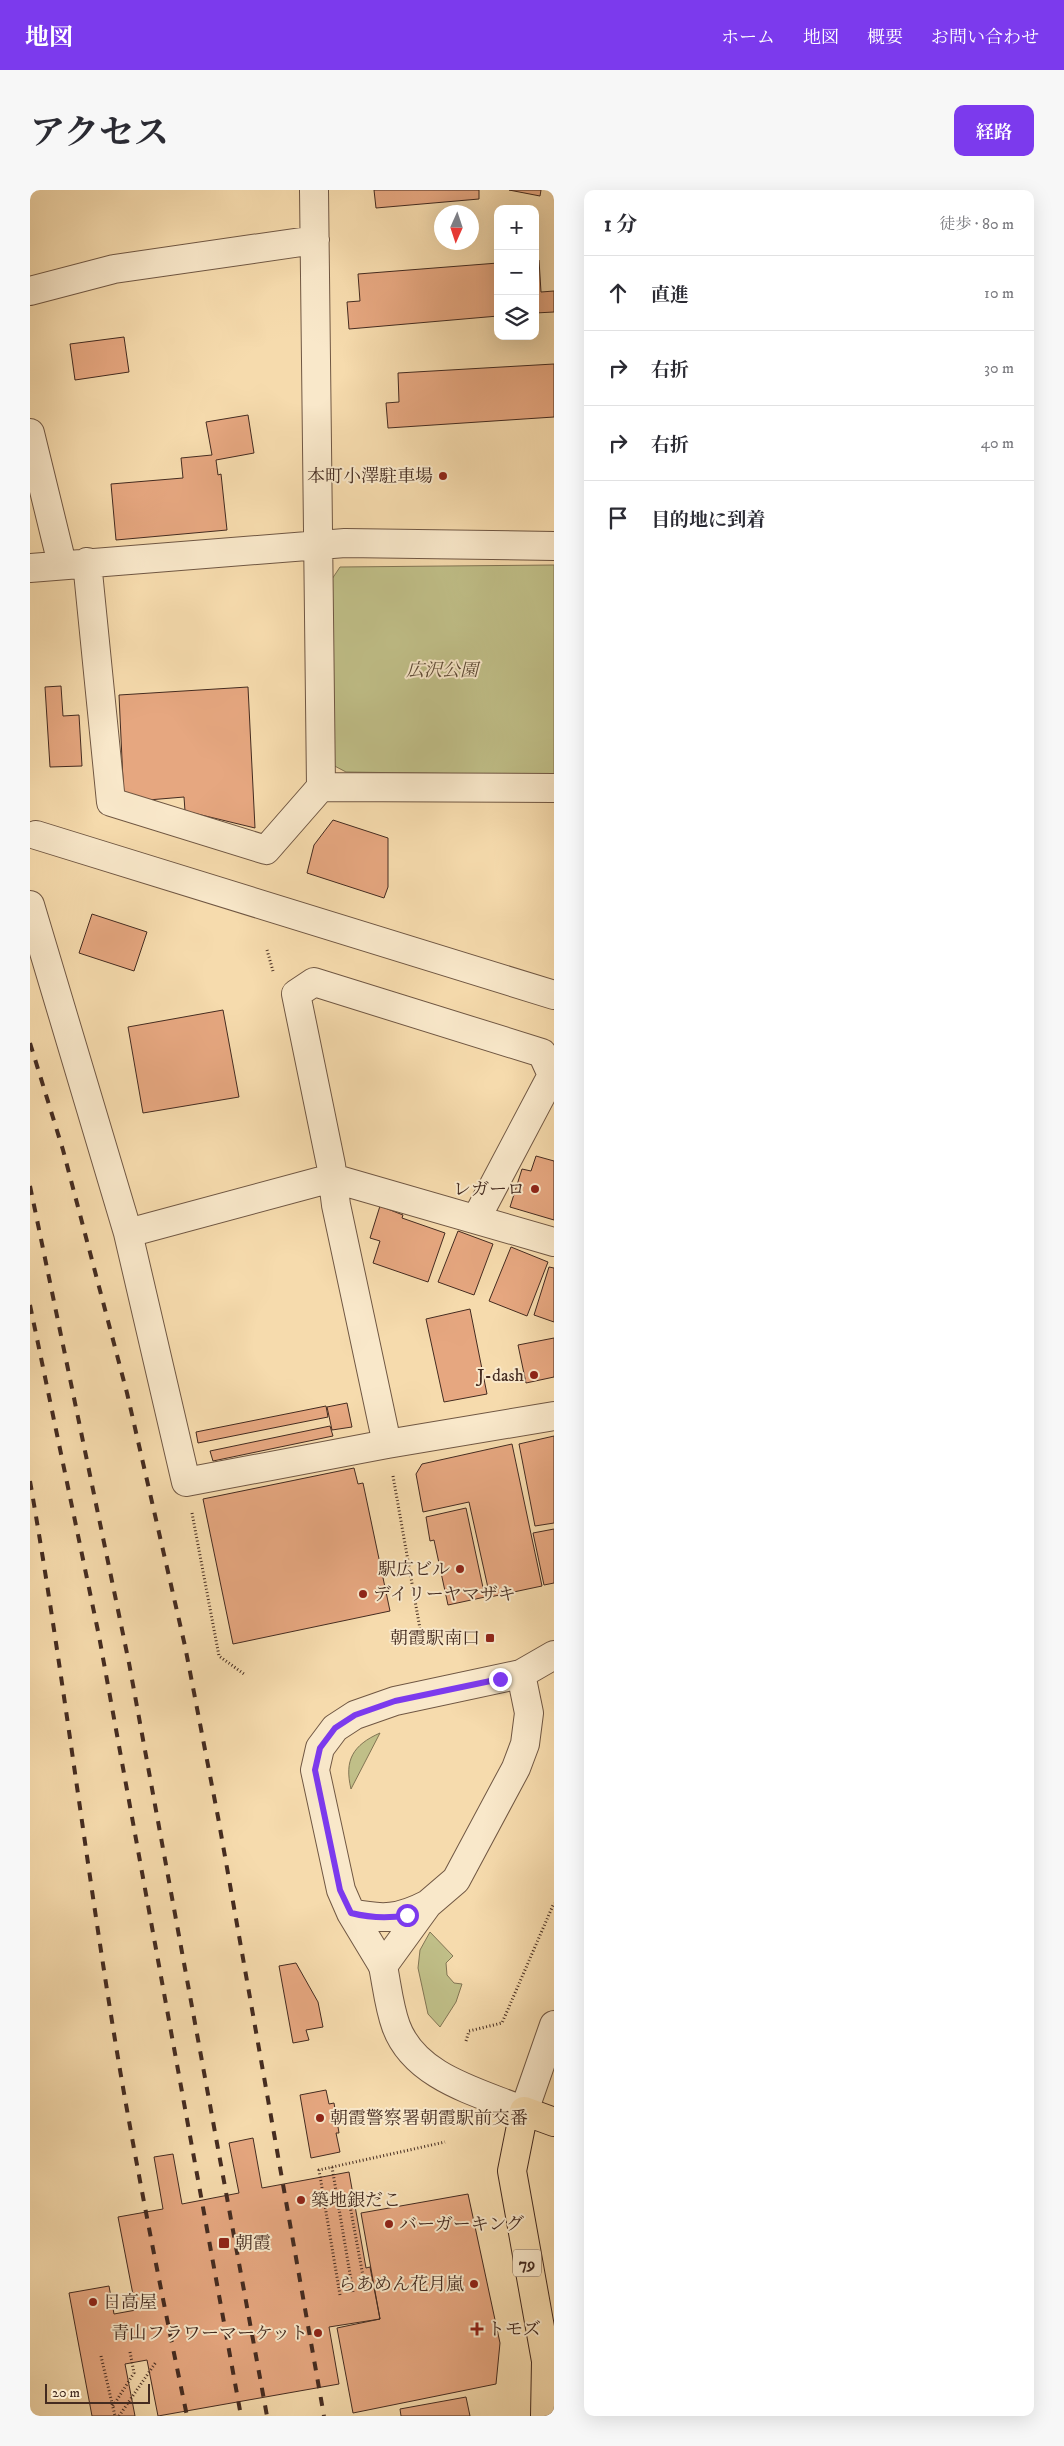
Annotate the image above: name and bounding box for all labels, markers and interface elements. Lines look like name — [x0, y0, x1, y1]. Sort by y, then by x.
text: 地図 — [25, 23, 73, 53]
text: ホーム — [721, 27, 775, 49]
text: 地図 — [803, 27, 839, 49]
text: 概要 — [867, 27, 903, 49]
text: お問い合わせ — [931, 27, 1039, 49]
button: 経路 — [954, 105, 1034, 156]
text: アクセス — [30, 112, 169, 156]
north arrow — [434, 205, 479, 250]
map controls — [494, 205, 539, 340]
button: + — [494, 205, 539, 250]
text: 1 分 — [604, 212, 637, 238]
text: 徒歩 · 80 m — [939, 214, 1014, 234]
button: − — [494, 250, 539, 295]
icon: ahead — [604, 279, 632, 307]
text: 10 m — [984, 283, 1014, 303]
text: 直進 — [651, 284, 689, 307]
button: layers — [494, 295, 539, 340]
icon: right — [604, 354, 632, 382]
text: 30 m — [984, 358, 1014, 378]
text: 右折 — [651, 359, 689, 382]
icon: right — [604, 429, 632, 457]
text: 40 m — [981, 433, 1014, 453]
text: 右折 — [651, 434, 689, 457]
place label: 本町小澤駐車場 — [307, 466, 433, 488]
marker: 本町小澤駐車場 — [437, 470, 449, 482]
icon: arrive — [604, 504, 632, 532]
text: 目的地に到着 — [651, 509, 765, 532]
park label: 広沢公園 — [406, 660, 481, 682]
place label: レガーロ — [453, 1179, 525, 1201]
marker: レガーロ — [529, 1183, 541, 1195]
place label: J-dash — [475, 1365, 525, 1387]
marker: J-dash — [528, 1369, 540, 1381]
place label: 駅広ビル — [378, 1559, 450, 1581]
marker: 駅広ビル — [454, 1563, 466, 1575]
place label: デイリーヤマザキ — [373, 1584, 516, 1606]
marker: デイリーヤマザキ — [357, 1588, 369, 1600]
place label: 朝霞駅南口 — [390, 1628, 480, 1650]
marker: 朝霞駅南口 — [484, 1632, 496, 1644]
route end — [489, 1668, 512, 1691]
route start — [396, 1904, 419, 1927]
place label: 朝霞警察署朝霞駅前交番 — [330, 2108, 528, 2130]
marker: 朝霞警察署朝霞駅前交番 — [314, 2112, 326, 2124]
place label: 築地銀だこ — [311, 2190, 401, 2212]
marker: 築地銀だこ — [295, 2194, 307, 2206]
place label: バーガーキング — [399, 2214, 524, 2236]
marker: バーガーキング — [383, 2218, 395, 2230]
place label: 朝霞 — [235, 2233, 271, 2255]
marker: 朝霞 — [217, 2236, 231, 2250]
road number: 79 — [513, 2250, 541, 2276]
place label: らあめん花月嵐 — [338, 2274, 464, 2296]
marker: らあめん花月嵐 — [468, 2278, 480, 2290]
place label: 日高屋 — [103, 2292, 157, 2314]
marker: 日高屋 — [87, 2296, 99, 2308]
place label: トモズ — [487, 2319, 541, 2341]
place label: 青山フラワーマーケット — [111, 2323, 308, 2345]
marker: トモズ — [471, 2323, 483, 2335]
marker: 青山フラワーマーケット — [312, 2327, 324, 2339]
scale bar — [45, 2381, 150, 2404]
text: 20 m — [52, 2384, 80, 2402]

